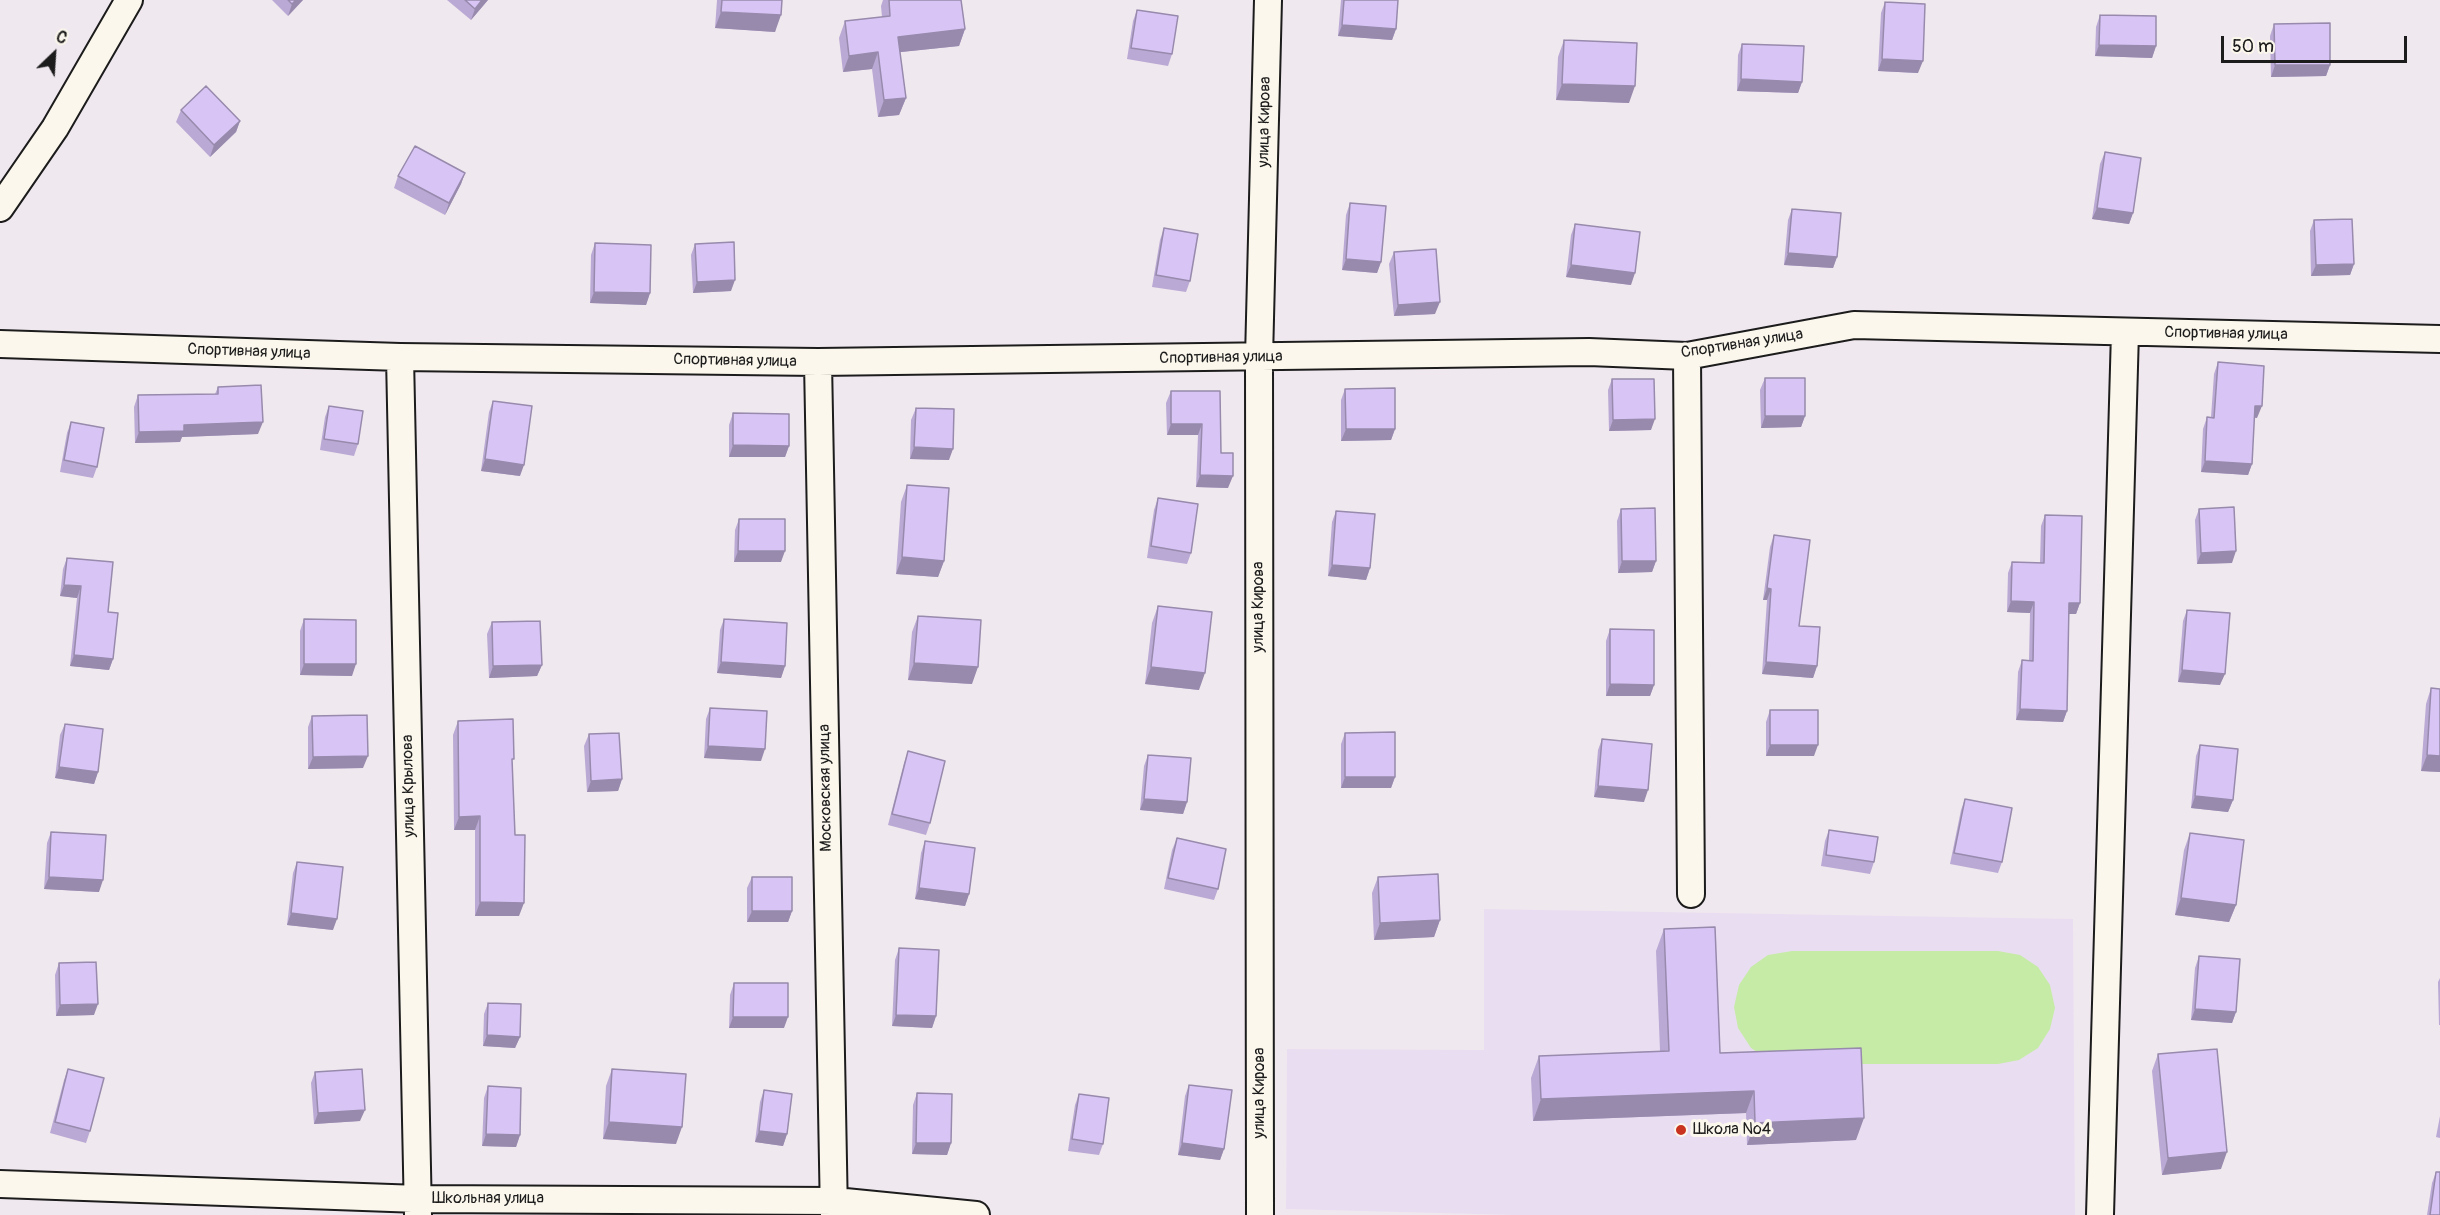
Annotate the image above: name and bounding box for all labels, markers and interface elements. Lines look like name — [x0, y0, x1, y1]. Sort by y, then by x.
north arrow — [24, 24, 84, 84]
scale bar — [2224, 24, 2410, 62]
text: С — [53, 27, 70, 49]
text: 50 m — [2232, 35, 2274, 58]
street label: улица Кирова — [1255, 76, 1275, 168]
street label: Спортивная улица — [2164, 323, 2288, 345]
street label: Спортивная улица — [1680, 325, 1804, 363]
street label: Спортивная улица — [187, 340, 311, 364]
street label: Спортивная улица — [1159, 347, 1283, 369]
street label: Спортивная улица — [673, 350, 797, 372]
street label: улица Кирова — [1249, 561, 1269, 653]
street label: Московская улица — [815, 724, 837, 852]
street label: улица Крылова — [399, 735, 419, 837]
street label: улица Кирова — [1250, 1047, 1270, 1139]
place label: Школа №4 — [1693, 1120, 1771, 1140]
marker: Школа №4 — [1674, 1123, 1688, 1137]
street label: Школьная улица — [432, 1189, 544, 1209]

